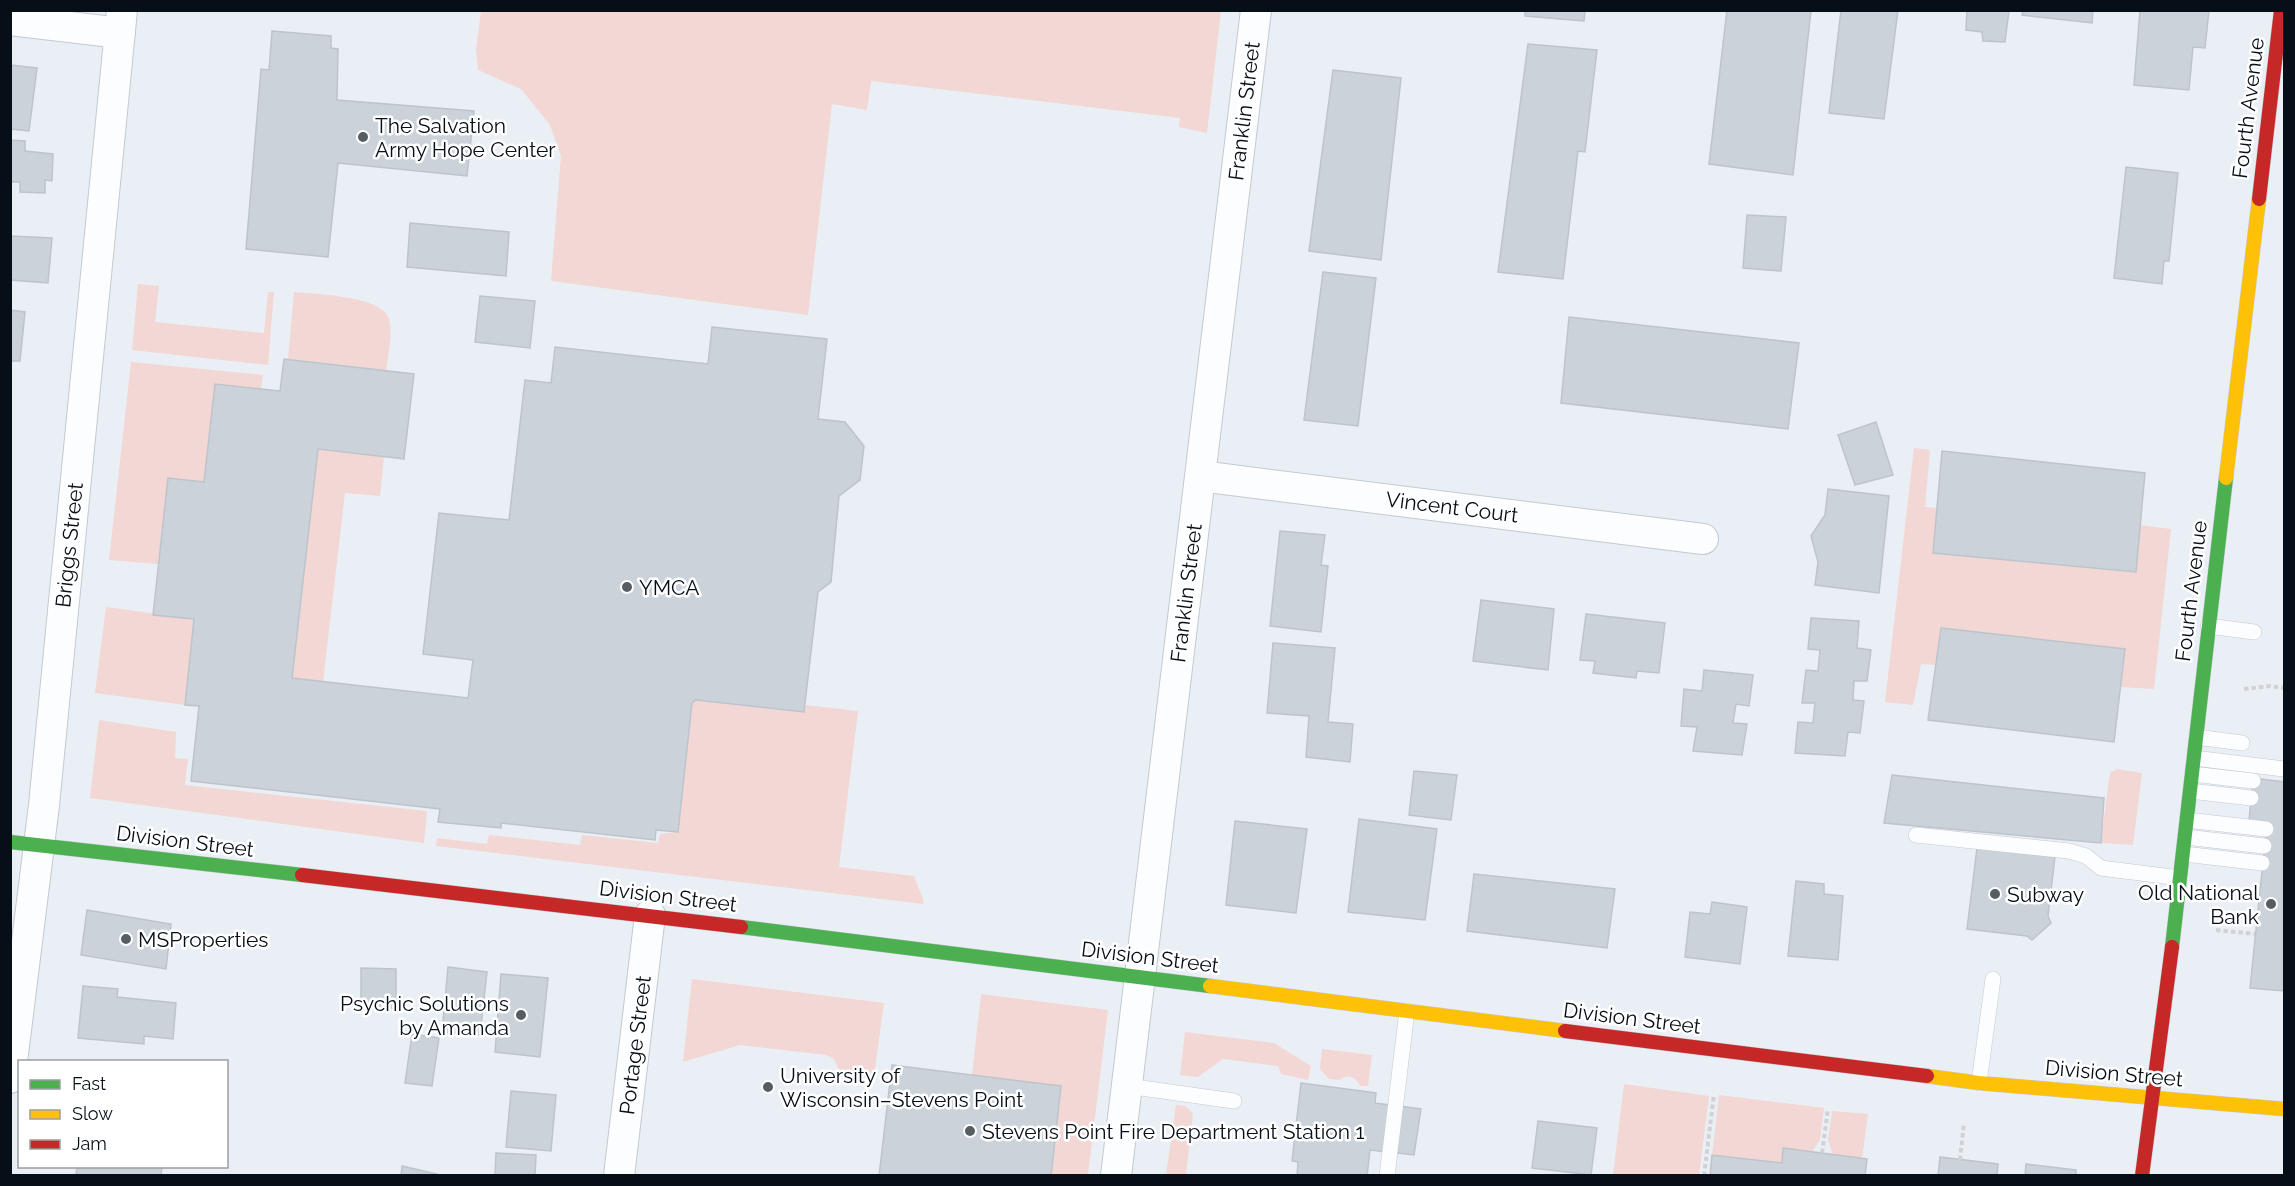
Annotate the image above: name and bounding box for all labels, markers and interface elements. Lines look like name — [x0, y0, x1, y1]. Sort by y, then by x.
street label: Fourth Avenue — [2227, 36, 2269, 180]
street label: Franklin Street — [1223, 40, 1265, 182]
place label: The Salvation Army Hope Center — [375, 113, 556, 162]
marker: The Salvation Army Hope Center — [356, 130, 370, 144]
street label: Briggs Street — [50, 481, 88, 609]
street label: Vincent Court — [1384, 486, 1520, 528]
street label: Fourth Avenue — [2170, 519, 2212, 663]
street label: Franklin Street — [1165, 522, 1207, 664]
place label: YMCA — [639, 575, 699, 600]
marker: YMCA — [620, 580, 634, 594]
street label: Division Street — [115, 820, 255, 862]
street label: Division Street — [598, 875, 738, 917]
place label: Old National Bank — [2138, 880, 2259, 929]
place label: Subway — [2007, 882, 2084, 907]
marker: Subway — [1988, 887, 2002, 901]
marker: Old National Bank — [2264, 897, 2278, 911]
place label: MSProperties — [138, 927, 269, 952]
marker: MSProperties — [119, 932, 133, 946]
street label: Division Street — [1080, 936, 1220, 978]
street label: Portage Street — [614, 974, 656, 1116]
place label: Psychic Solutions by Amanda — [340, 991, 509, 1040]
street label: Division Street — [1562, 997, 1702, 1039]
marker: Psychic Solutions by Amanda — [514, 1008, 528, 1022]
street label: Division Street — [2044, 1055, 2184, 1091]
legend — [18, 1060, 228, 1168]
place label: University of Wisconsin–Stevens Point — [780, 1063, 1023, 1112]
text: Fast — [72, 1073, 106, 1094]
marker: University of Wisconsin–Stevens Point — [761, 1080, 775, 1094]
text: Slow — [72, 1103, 113, 1124]
place label: Stevens Point Fire Department Station 1 — [982, 1119, 1364, 1144]
marker: Stevens Point Fire Department Station 1 — [963, 1124, 977, 1138]
text: Jam — [72, 1133, 107, 1154]

